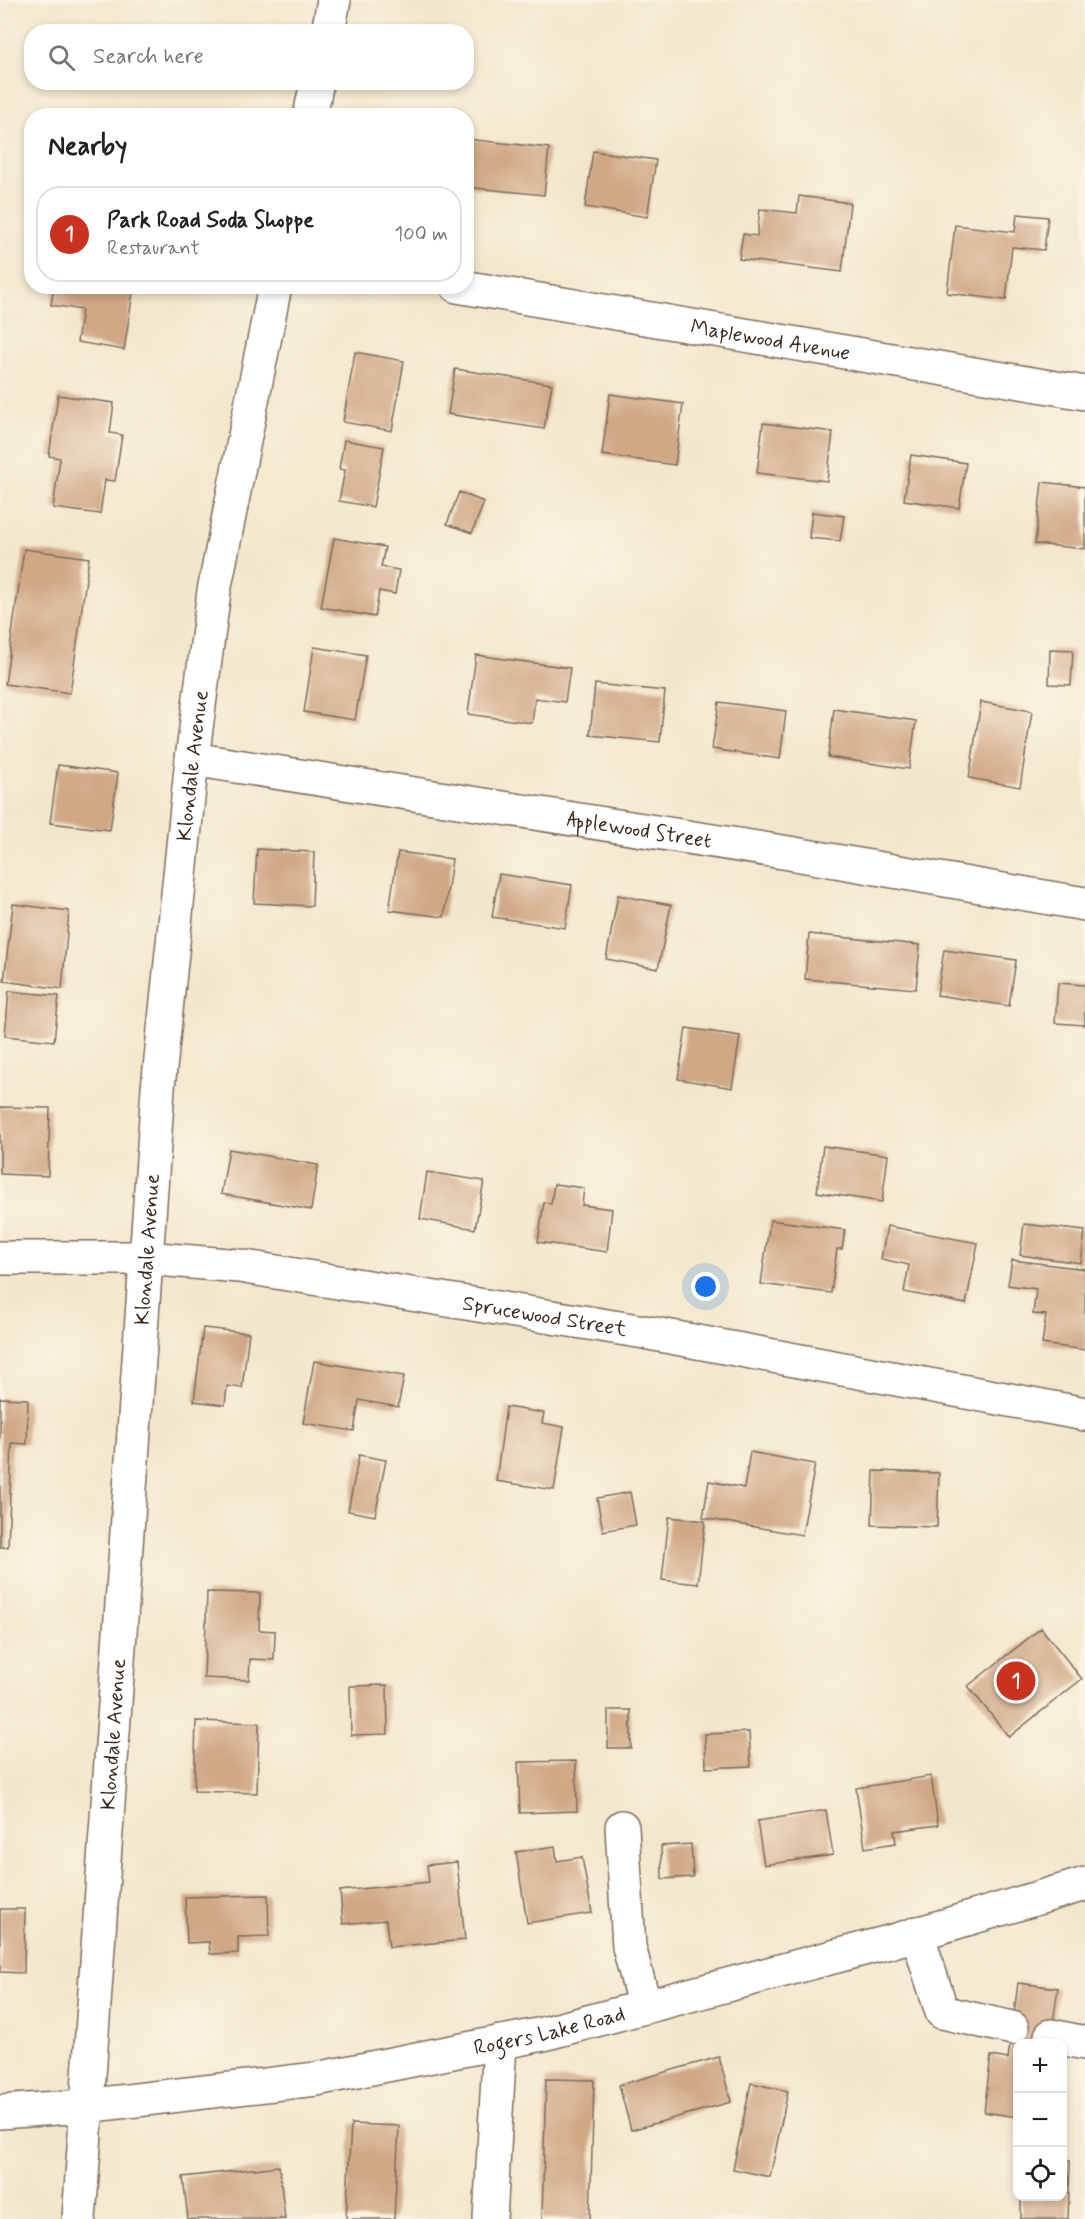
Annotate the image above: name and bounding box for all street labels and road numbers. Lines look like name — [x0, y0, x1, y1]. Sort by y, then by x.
street label: Maplewood Avenue — [688, 313, 852, 368]
street label: Klondale Avenue — [171, 688, 216, 843]
street label: Applewood Street — [565, 805, 714, 856]
street label: Klondale Avenue — [128, 1173, 167, 1326]
street label: Sprucewood Street — [460, 1290, 629, 1344]
street label: Klondale Avenue — [95, 1658, 133, 1811]
street label: Rogers Lake Road — [471, 2000, 628, 2062]

